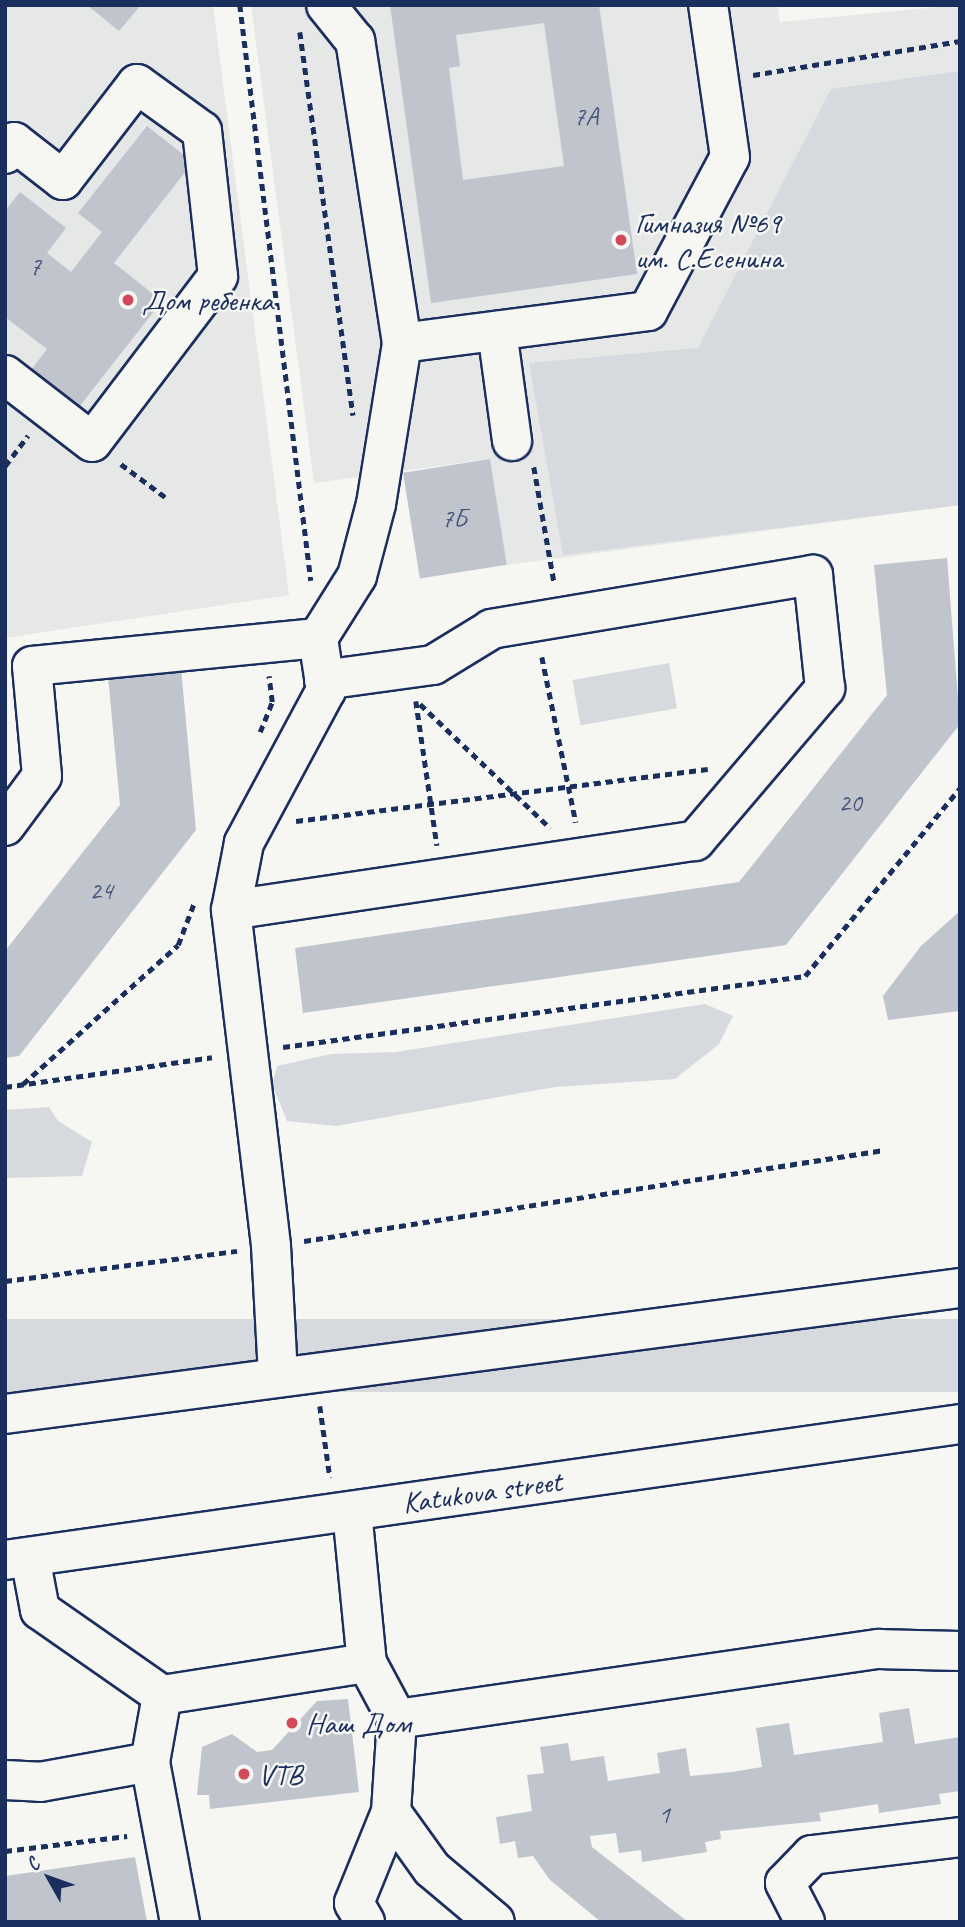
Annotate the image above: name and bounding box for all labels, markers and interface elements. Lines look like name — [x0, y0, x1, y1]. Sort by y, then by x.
house number: 7А — [574, 101, 598, 133]
place label: Гимназия №69 им. С.Есенина — [635, 205, 782, 276]
marker: Гимназия №69 им. С.Есенина — [613, 232, 629, 248]
house number: 7 — [29, 251, 41, 283]
place label: Дом ребенка — [142, 282, 272, 318]
marker: Дом ребенка — [120, 292, 136, 308]
house number: 7Б — [442, 503, 466, 535]
house number: 20 — [838, 787, 862, 819]
house number: 24 — [89, 875, 113, 907]
street label: Katukova street — [400, 1463, 564, 1521]
place label: Наш Дом — [306, 1705, 409, 1741]
marker: Наш Дом — [284, 1715, 300, 1731]
place label: VTB — [258, 1756, 302, 1792]
marker: VTB — [236, 1766, 252, 1782]
house number: 1 — [658, 1799, 670, 1831]
north arrow — [14, 1843, 84, 1913]
text: С — [21, 1853, 45, 1876]

